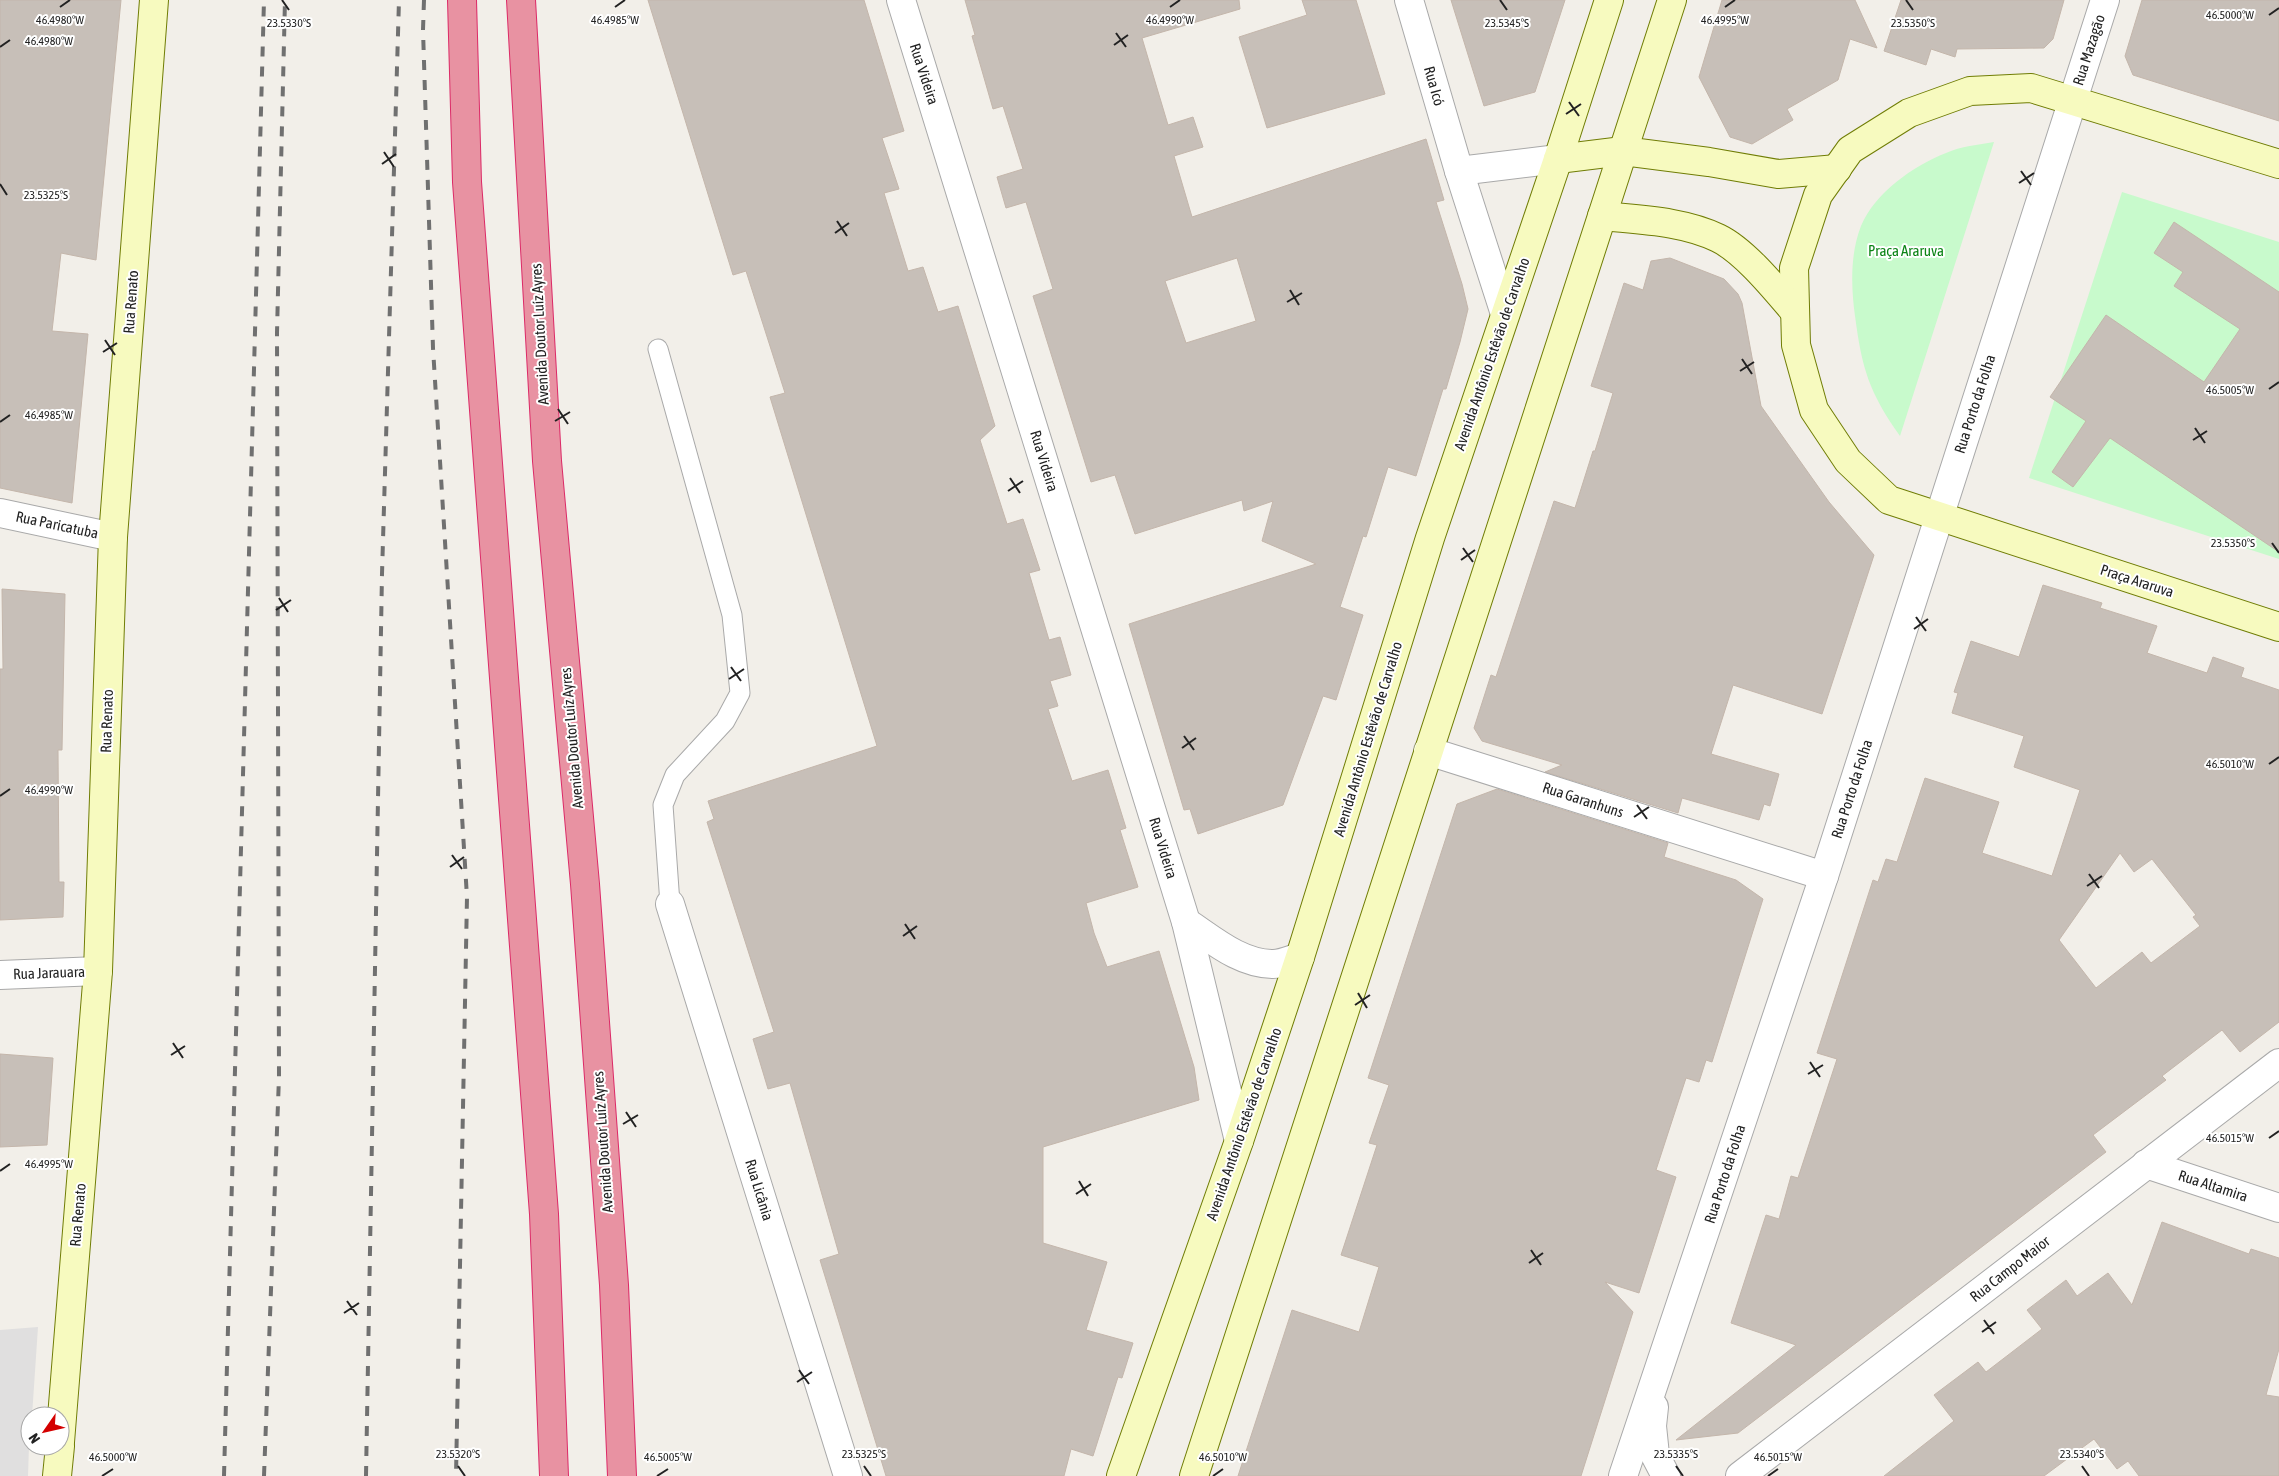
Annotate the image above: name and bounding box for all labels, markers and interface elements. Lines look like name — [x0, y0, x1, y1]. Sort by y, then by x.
text: 46.5000°W — [2206, 8, 2254, 22]
street label: Rua Mazagão — [2069, 12, 2108, 87]
text: 46.4980°W — [36, 13, 84, 27]
text: 46.4985°W — [591, 13, 639, 27]
text: 46.4990°W — [1146, 13, 1194, 27]
text: 46.4995°W — [1701, 13, 1749, 27]
text: 23.5330°S — [267, 16, 311, 30]
text: 23.5345°S — [1485, 16, 1529, 30]
text: 23.5350°S — [1891, 16, 1935, 30]
text: 46.4980°W — [25, 34, 73, 48]
street label: Rua Videira — [907, 41, 942, 106]
street label: Rua Icó — [1421, 64, 1448, 108]
text: 23.5325°S — [24, 188, 68, 202]
park label: Praça Araruva — [1868, 242, 1944, 259]
street label: Avenida Antônio Estêvão de Carvalho — [1450, 255, 1533, 452]
street label: Avenida Doutor Luíz Ayres — [527, 263, 552, 405]
street label: Rua Renato — [120, 270, 141, 334]
street label: Rua Porto da Folha — [1951, 352, 1998, 455]
text: 46.5005°W — [2206, 383, 2254, 397]
text: 46.4985°W — [25, 408, 73, 422]
street label: Rua Videira — [1027, 428, 1062, 494]
street label: Rua Paricatuba — [14, 507, 100, 542]
text: 23.5350°S — [2211, 536, 2255, 550]
street label: Praça Araruva — [2098, 561, 2176, 600]
street label: Avenida Antônio Estêvão de Carvalho — [1330, 639, 1405, 838]
street label: Avenida Doutor Luíz Ayres — [557, 667, 586, 809]
street label: Rua Renato — [97, 689, 116, 753]
street label: Rua Porto da Folha — [1828, 737, 1875, 840]
text: 46.5010°W — [2206, 757, 2254, 771]
street label: Rua Garanhuns — [1541, 778, 1626, 821]
text: 46.4990°W — [25, 783, 73, 797]
street label: Rua Videira — [1146, 815, 1181, 881]
street label: Rua Jarauara — [13, 963, 85, 982]
street label: Avenida Antônio Estêvão de Carvalho — [1202, 1025, 1285, 1222]
street label: Avenida Doutor Luíz Ayres — [589, 1071, 616, 1213]
street label: Rua Porto da Folha — [1701, 1122, 1748, 1225]
text: 46.5015°W — [2206, 1131, 2254, 1145]
text: 46.4995°W — [25, 1157, 73, 1171]
street label: Rua Licânia — [742, 1157, 777, 1223]
street label: Rua Altamira — [2176, 1166, 2250, 1205]
street label: Rua Renato — [66, 1183, 89, 1247]
street label: Rua Campo Maior — [1966, 1232, 2053, 1305]
north arrow — [20, 1406, 70, 1456]
text: N — [25, 1430, 43, 1446]
text: 23.5320°S — [436, 1447, 480, 1461]
text: 23.5325°S — [842, 1447, 886, 1461]
text: 23.5335°S — [1654, 1447, 1698, 1461]
text: 23.5340°S — [2060, 1447, 2104, 1461]
text: 46.5000°W — [89, 1450, 137, 1464]
text: 46.5005°W — [644, 1450, 692, 1464]
text: 46.5010°W — [1199, 1450, 1247, 1464]
text: 46.5015°W — [1754, 1450, 1802, 1464]

